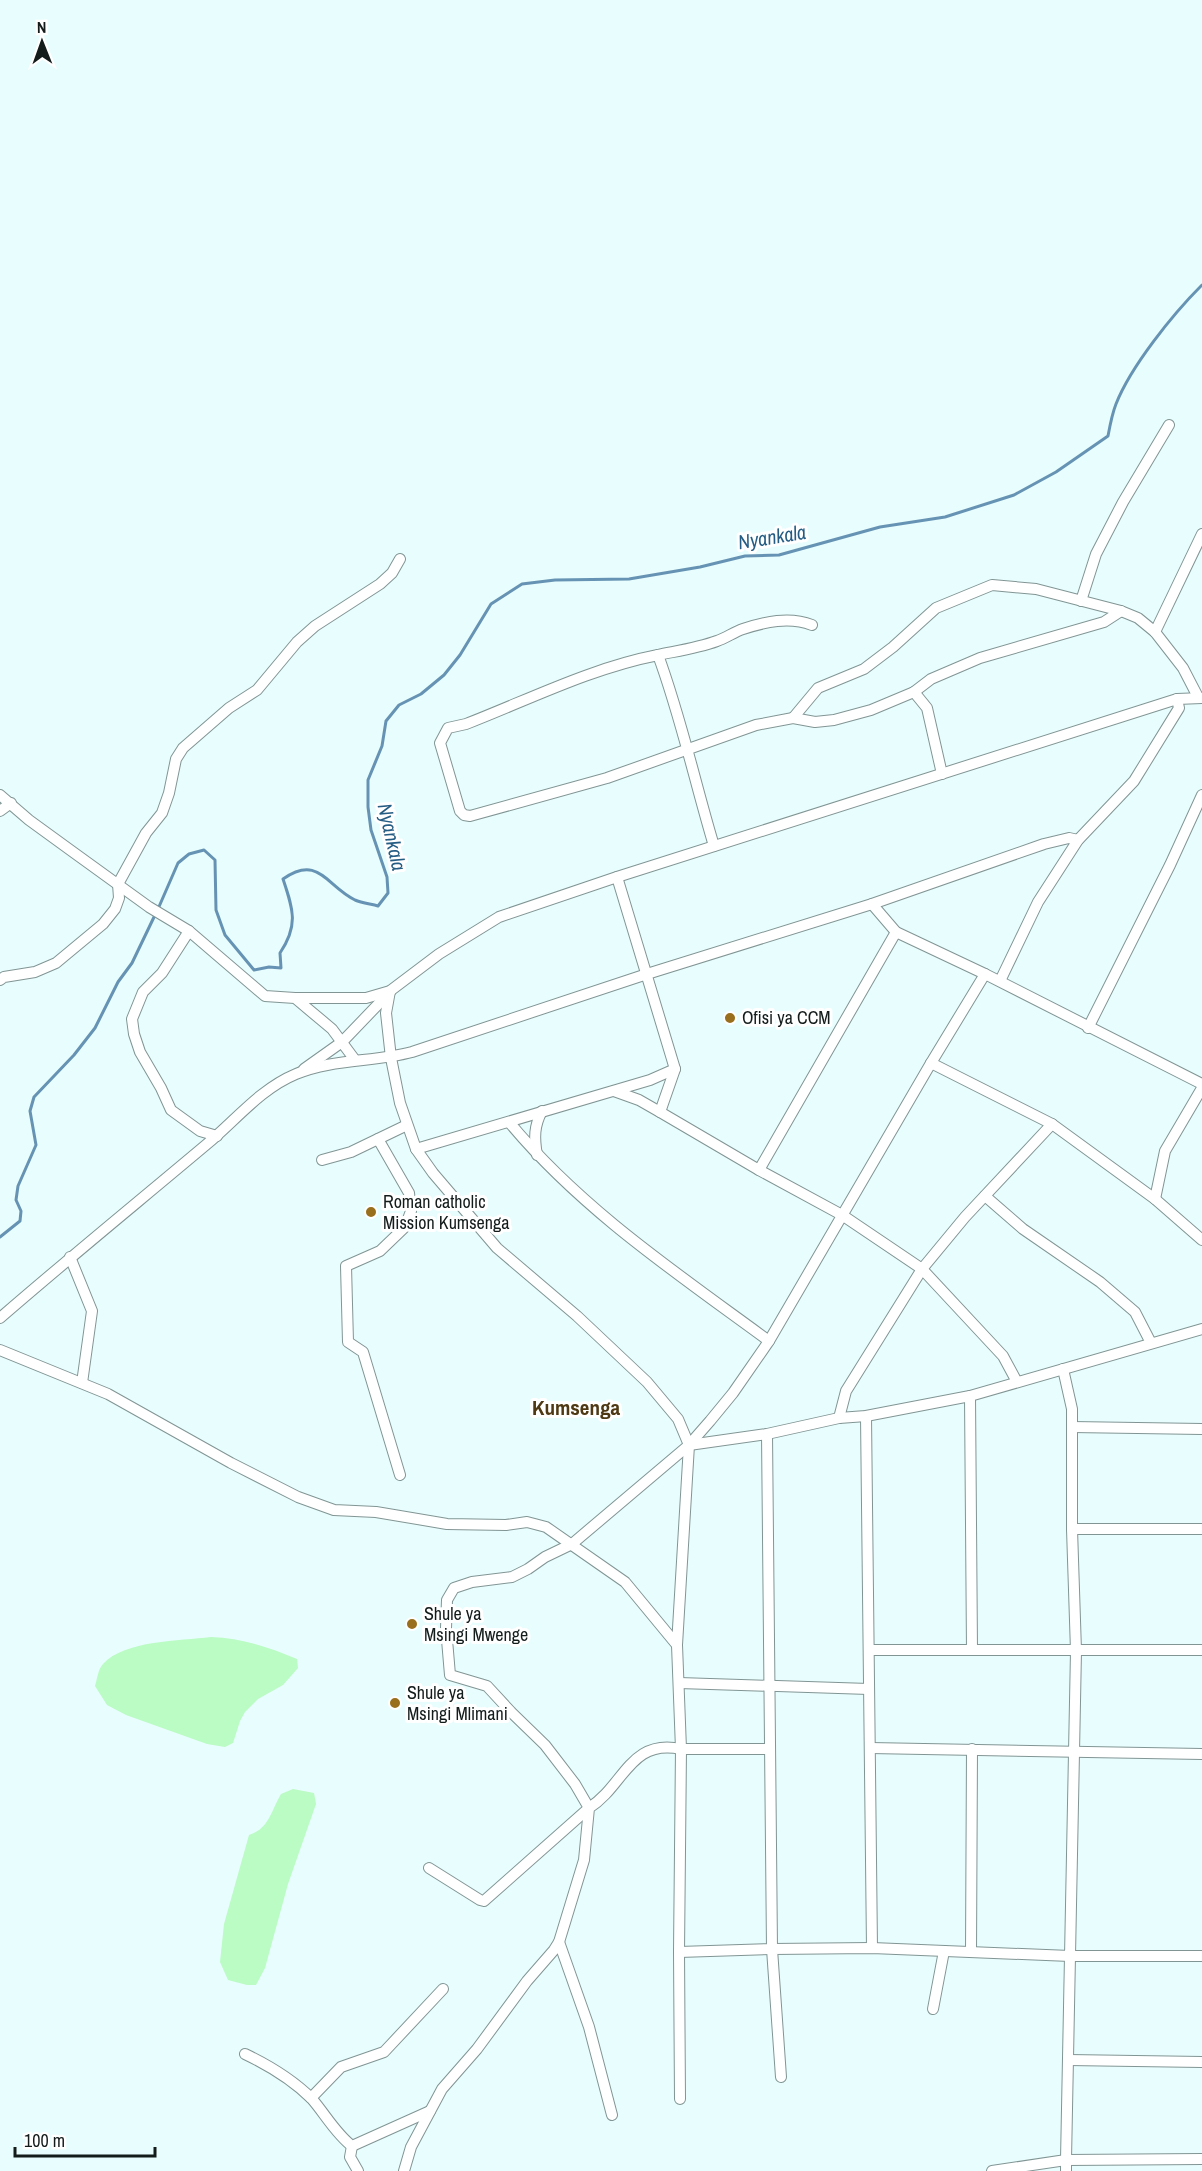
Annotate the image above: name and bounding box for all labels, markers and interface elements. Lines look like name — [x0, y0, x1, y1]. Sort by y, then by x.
north arrow — [12, 12, 72, 72]
text: N — [37, 16, 47, 38]
water label: Nyankala — [736, 518, 808, 555]
water label: Nyankala — [372, 801, 413, 873]
place label: Ofisi ya CCM — [742, 1005, 831, 1030]
marker: Ofisi ya CCM — [723, 1011, 737, 1025]
place label: Roman catholic Mission Kumsenga — [383, 1189, 509, 1235]
marker: Roman catholic Mission Kumsenga — [364, 1205, 378, 1219]
district label: Kumsenga — [532, 1393, 620, 1422]
place label: Shule ya Msingi Mwenge — [424, 1601, 528, 1647]
marker: Shule ya Msingi Mwenge — [405, 1617, 419, 1631]
place label: Shule ya Msingi Mlimani — [407, 1680, 508, 1726]
marker: Shule ya Msingi Mlimani — [388, 1696, 402, 1710]
scale bar — [15, 2120, 154, 2158]
text: 100 m — [24, 2128, 65, 2153]

